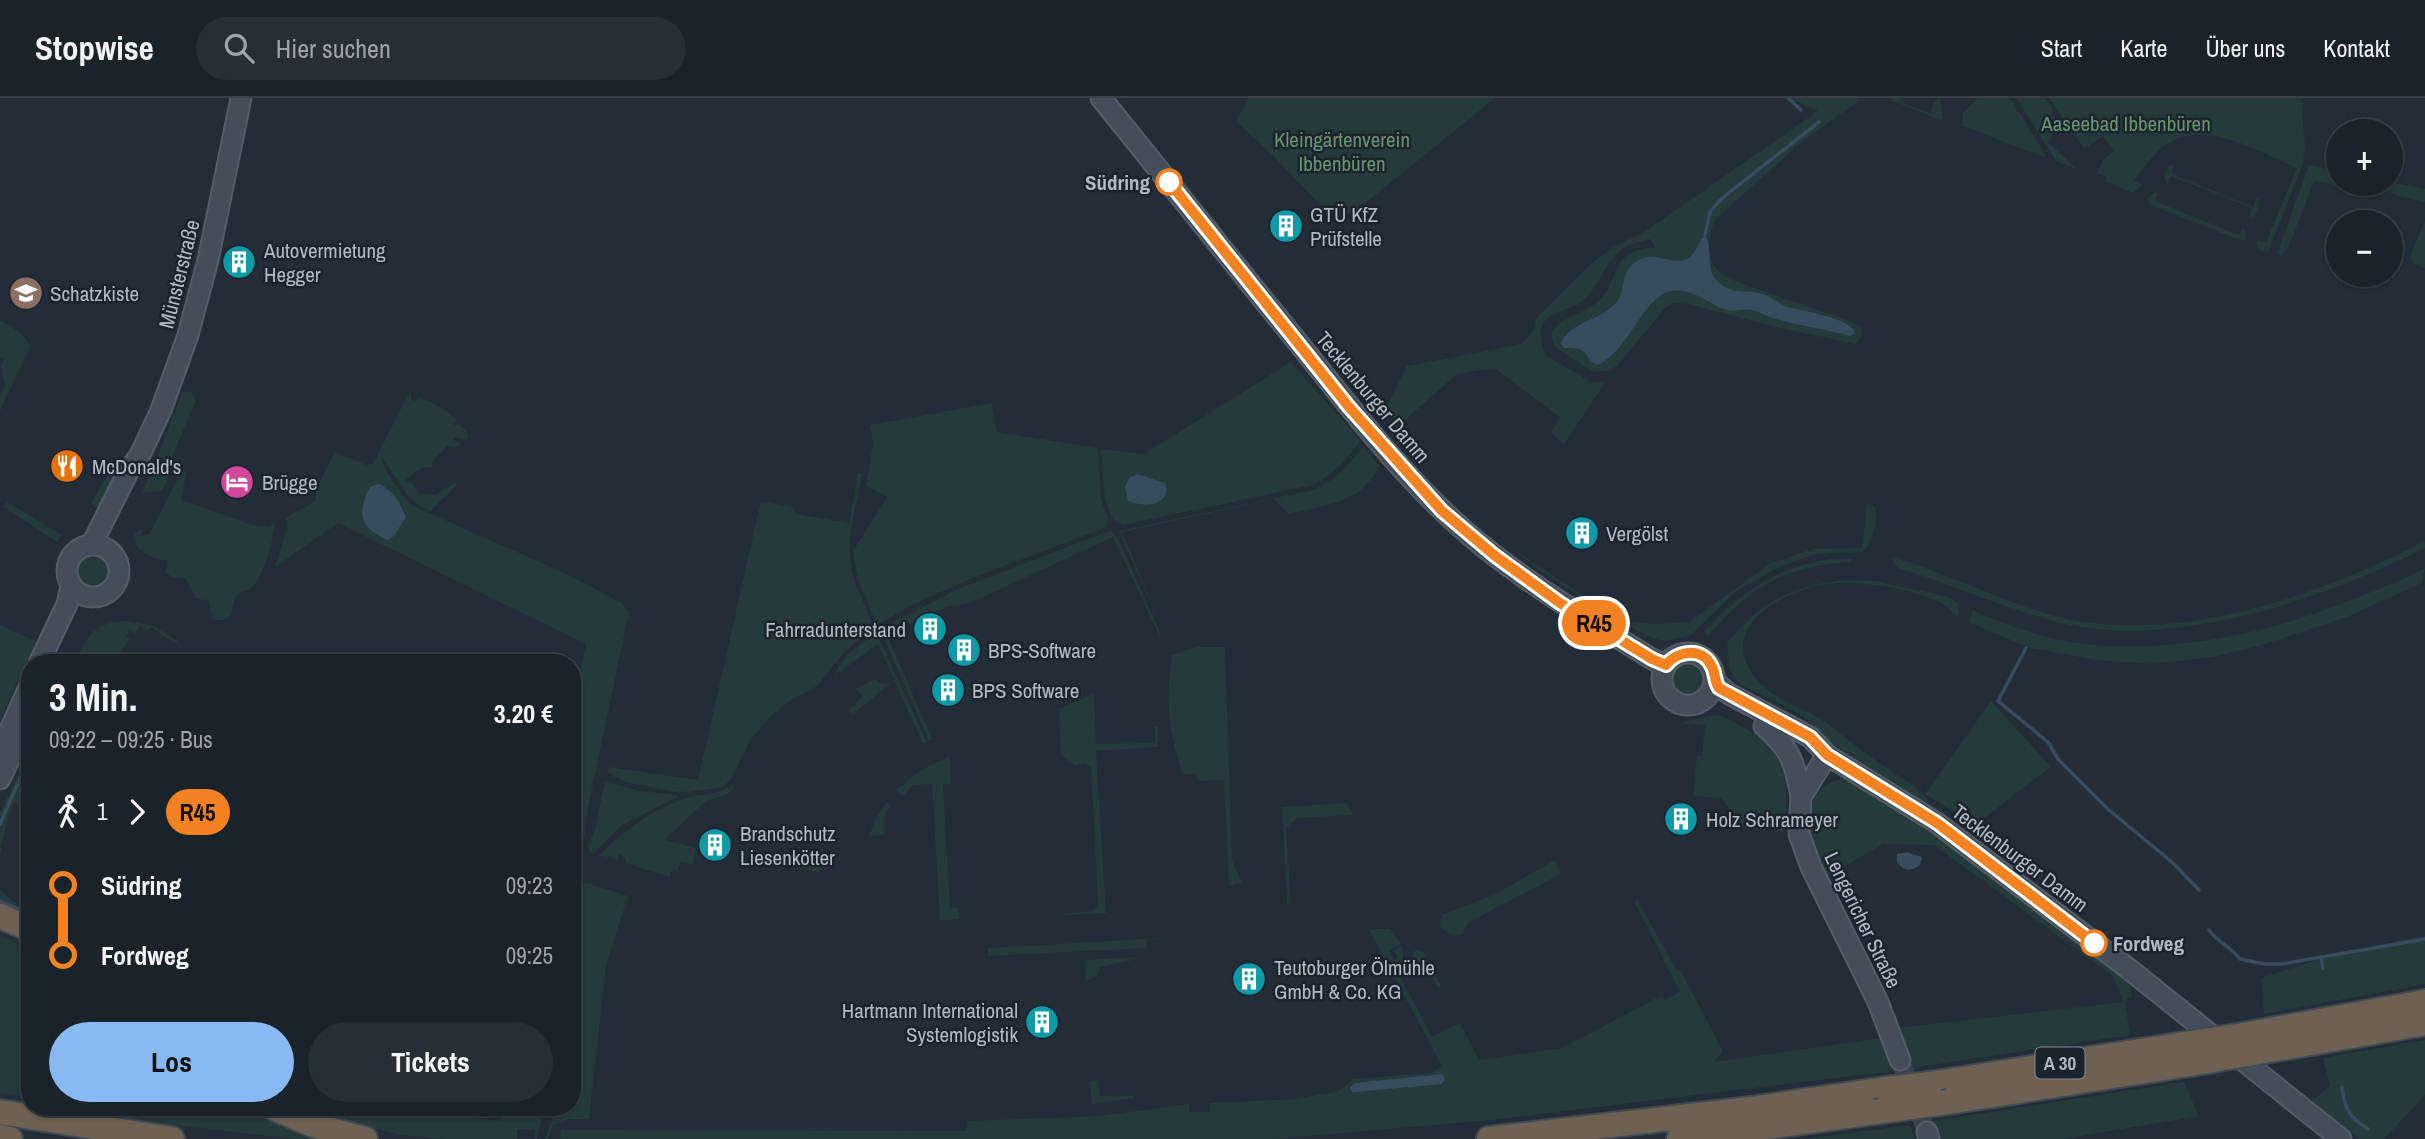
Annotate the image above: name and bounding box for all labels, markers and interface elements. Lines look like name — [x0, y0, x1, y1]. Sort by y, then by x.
search box — [196, 17, 686, 80]
text: Stopwise — [35, 26, 154, 70]
icon: search — [220, 29, 258, 67]
text: Hier suchen — [276, 31, 391, 66]
text: Start — [2041, 32, 2082, 64]
text: Karte — [2120, 32, 2167, 64]
text: Über uns — [2205, 32, 2285, 64]
text: Kontakt — [2323, 32, 2390, 64]
park label: Aaseebad Ibbenbüren — [2040, 109, 2211, 138]
map controls — [2326, 119, 2403, 287]
button: + — [2326, 119, 2403, 196]
park label: Kleingärtenverein Ibbenbüren — [1274, 125, 1410, 178]
place label: Südring — [1085, 168, 1150, 197]
marker: Südring — [1156, 169, 1182, 195]
place label: GTÜ KfZ Prüfstelle — [1310, 200, 1382, 253]
building icon: GTÜ KfZ Prüfstelle — [1267, 207, 1305, 245]
button: − — [2326, 210, 2403, 287]
street label: Münsterstraße — [152, 217, 206, 331]
place label: Autovermietung Hegger — [263, 236, 386, 289]
building icon: Autovermietung Hegger — [220, 243, 258, 281]
school or university icon: Schatzkiste — [7, 274, 45, 312]
place label: Schatzkiste — [50, 279, 139, 308]
street label: Tecklenburger Damm — [1309, 325, 1437, 469]
restaurant icon: McDonald's — [48, 447, 86, 485]
place label: McDonald's — [92, 452, 181, 481]
hotel icon: Brügge — [218, 463, 256, 501]
place label: Brügge — [262, 468, 318, 497]
building icon: Vergölst — [1563, 514, 1601, 552]
place label: Vergölst — [1606, 519, 1668, 548]
line badge: R45 — [1554, 600, 1634, 646]
text: R45 — [1576, 607, 1612, 639]
building icon: Fahrradunterstand — [911, 610, 949, 648]
place label: Fahrradunterstand — [765, 615, 906, 644]
building icon: BPS-Software — [945, 631, 983, 669]
place label: BPS-Software — [988, 636, 1096, 665]
building icon: BPS Software — [929, 671, 967, 709]
text: 3 Min. — [49, 672, 137, 723]
place label: BPS Software — [972, 676, 1079, 705]
text: 3.20 € — [494, 696, 553, 731]
text: 09:22 – 09:25 · Bus — [49, 724, 213, 755]
icon: walk — [49, 793, 87, 831]
icon: forward — [118, 793, 156, 831]
text: 1 — [97, 796, 108, 827]
text: R45 — [180, 796, 216, 828]
street label: Tecklenburger Damm — [1946, 797, 2094, 919]
building icon: Holz Schrameyer — [1662, 800, 1700, 838]
place label: Holz Schrameyer — [1706, 805, 1838, 834]
place label: Brandschutz Liesenkötter — [740, 819, 836, 872]
building icon: Brandschutz Liesenkötter — [696, 826, 734, 864]
street label: Lengericher Straße — [1817, 847, 1909, 993]
text: Südring — [101, 868, 182, 903]
text: 09:23 — [506, 870, 553, 901]
place label: Fordweg — [2113, 929, 2184, 958]
marker: Fordweg — [2081, 930, 2107, 956]
text: Fordweg — [101, 938, 189, 973]
text: 09:25 — [506, 940, 553, 971]
place label: Teutoburger Ölmühle GmbH & Co. KG — [1274, 953, 1435, 1006]
building icon: Teutoburger Ölmühle GmbH & Co. KG — [1230, 960, 1268, 998]
place label: Hartmann International Systemlogistik — [842, 996, 1018, 1049]
building icon: Hartmann International Systemlogistik — [1023, 1003, 1061, 1041]
button: Los — [49, 1022, 294, 1102]
button: Tickets — [308, 1022, 553, 1102]
road number: A 30 — [2036, 1048, 2084, 1079]

